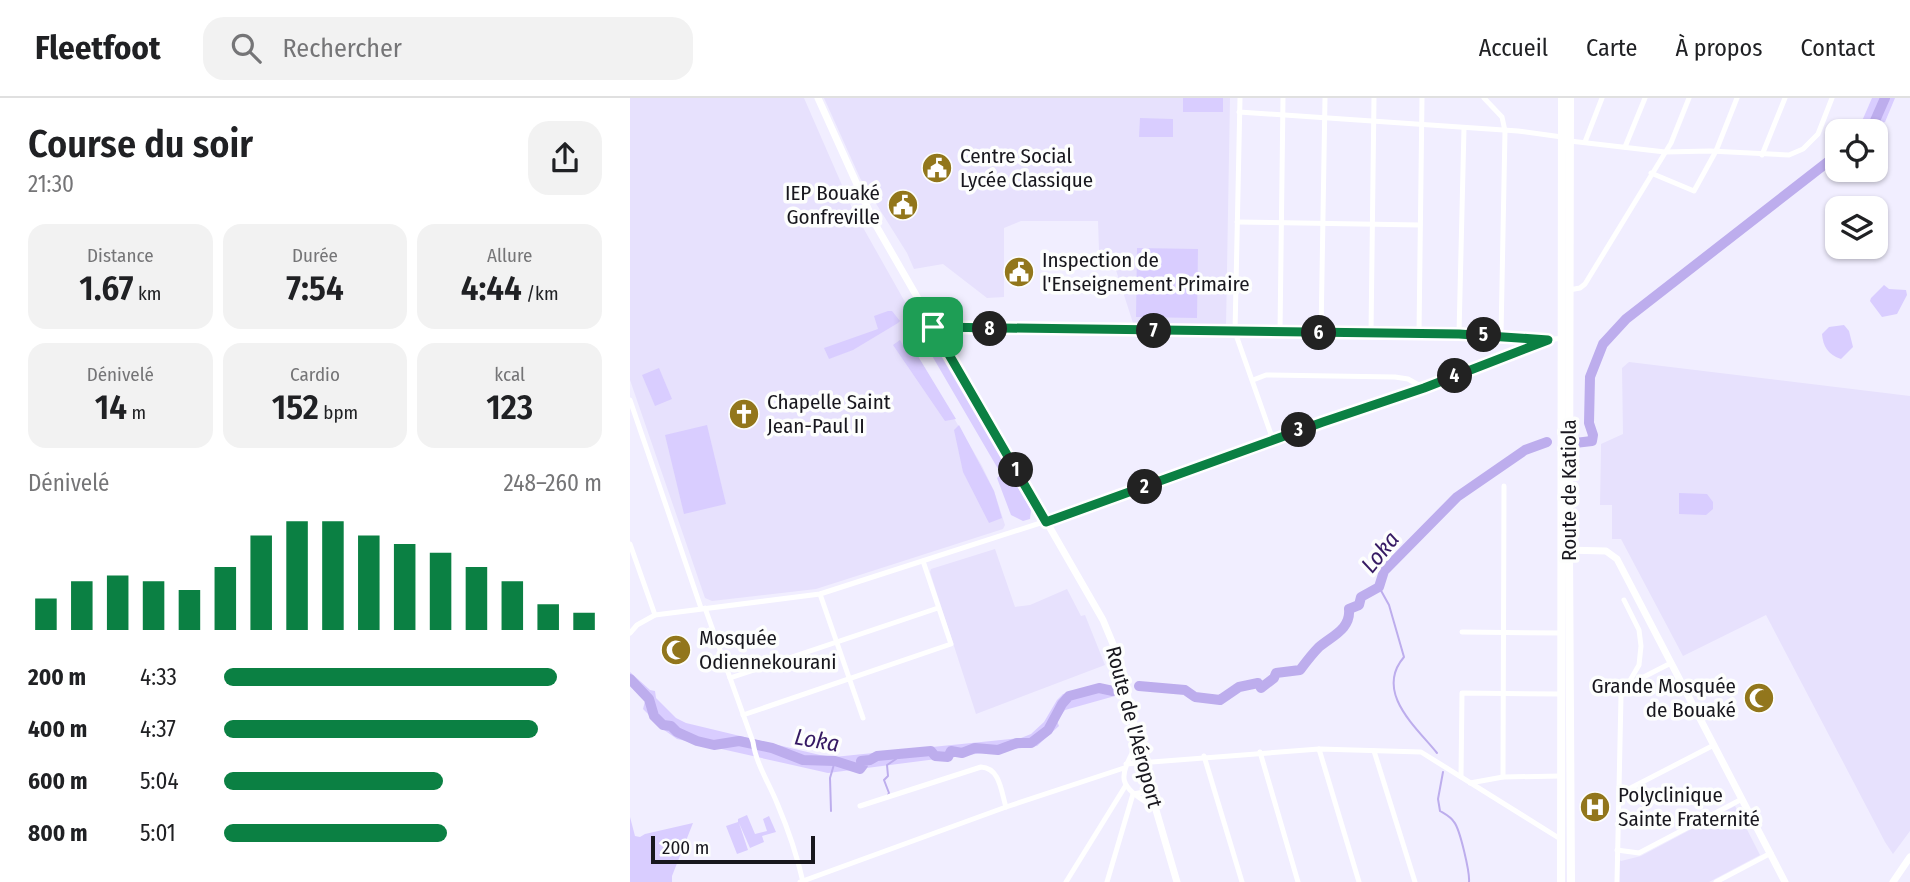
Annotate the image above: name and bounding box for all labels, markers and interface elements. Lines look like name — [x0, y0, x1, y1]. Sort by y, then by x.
search box — [203, 17, 693, 80]
text: Fleetfoot — [35, 28, 161, 68]
icon: search — [227, 29, 265, 67]
text: Rechercher — [283, 33, 402, 64]
text: Accueil — [1479, 34, 1548, 62]
text: Carte — [1586, 34, 1637, 62]
text: À propos — [1675, 34, 1762, 62]
text: Contact — [1800, 34, 1875, 62]
map controls — [1825, 119, 1888, 259]
button: locate — [1825, 119, 1888, 182]
text: Course du soir — [28, 121, 253, 167]
button: share — [528, 121, 602, 195]
place label: Centre Social Lycée Classique — [960, 143, 1093, 193]
public building icon: Centre Social Lycée Classique — [920, 151, 954, 185]
text: 21:30 — [28, 170, 74, 198]
place label: IEP Bouaké Gonfreville — [785, 180, 880, 230]
public building icon: IEP Bouaké Gonfreville — [886, 188, 920, 222]
button: layers — [1825, 196, 1888, 259]
text: Distance — [87, 244, 154, 267]
text: Durée — [292, 244, 338, 267]
text: Allure — [487, 244, 532, 267]
place label: Inspection de l'Enseignement Primaire — [1042, 247, 1250, 297]
public building icon: Inspection de l'Enseignement Primaire — [1002, 255, 1036, 289]
text: 1.67 — [79, 267, 133, 309]
text: 7:54 — [286, 267, 344, 309]
text: 4:44 — [461, 267, 522, 309]
text: km — [133, 282, 161, 305]
text: /km — [522, 282, 559, 305]
pin — [903, 297, 963, 357]
icon: arrive — [914, 308, 952, 346]
pin: 8 — [972, 312, 1008, 346]
pin: 7 — [1136, 314, 1172, 348]
pin: 6 — [1302, 316, 1336, 350]
text: 8 — [984, 317, 995, 340]
pin: 5 — [1466, 317, 1502, 352]
text: 7 — [1149, 319, 1158, 342]
text: 6 — [1314, 321, 1323, 344]
text: 5 — [1479, 323, 1488, 346]
pin: 4 — [1438, 358, 1472, 394]
text: Dénivelé — [87, 363, 154, 386]
text: Cardio — [290, 363, 340, 386]
text: kcal — [494, 363, 525, 386]
text: 4 — [1450, 364, 1459, 387]
text: 14 — [95, 386, 127, 428]
text: 152 — [272, 386, 319, 428]
text: 123 — [486, 386, 533, 428]
place label: Chapelle Saint Jean-Paul II — [767, 389, 891, 439]
church icon: Chapelle Saint Jean-Paul II — [727, 397, 761, 431]
text: m — [127, 401, 146, 424]
text: bpm — [319, 401, 358, 424]
pin: 3 — [1282, 412, 1316, 448]
text: 3 — [1294, 418, 1303, 441]
street label: Route de Katiola — [1556, 419, 1582, 561]
pin: 1 — [998, 452, 1034, 488]
text: 1 — [1011, 458, 1020, 481]
text: Dénivelé — [28, 469, 109, 497]
text: 248–260 m — [504, 469, 602, 497]
pin: 2 — [1128, 470, 1162, 504]
text: 2 — [1140, 475, 1149, 498]
water label: Loka — [1355, 526, 1405, 578]
place label: Mosquée Odiennekourani — [699, 625, 837, 675]
mosque icon: Mosquée Odiennekourani — [659, 633, 693, 667]
street label: Route de l'Aéroport — [1100, 643, 1168, 811]
text: 200 m — [28, 663, 86, 691]
text: 4:33 — [140, 663, 177, 691]
place label: Grande Mosquée de Bouaké — [1591, 673, 1736, 723]
mosque icon: Grande Mosquée de Bouaké — [1742, 681, 1776, 715]
text: 400 m — [28, 715, 87, 743]
text: 4:37 — [140, 715, 176, 743]
water label: Loka — [792, 722, 842, 758]
text: 600 m — [28, 767, 87, 795]
text: 5:04 — [140, 767, 179, 795]
place label: Polyclinique Sainte Fraternité — [1618, 782, 1760, 832]
hospital icon: Polyclinique Sainte Fraternité — [1578, 790, 1612, 824]
text: 800 m — [28, 819, 88, 847]
text: 5:01 — [140, 819, 176, 847]
scale bar — [651, 833, 816, 865]
text: 200 m — [662, 836, 709, 859]

